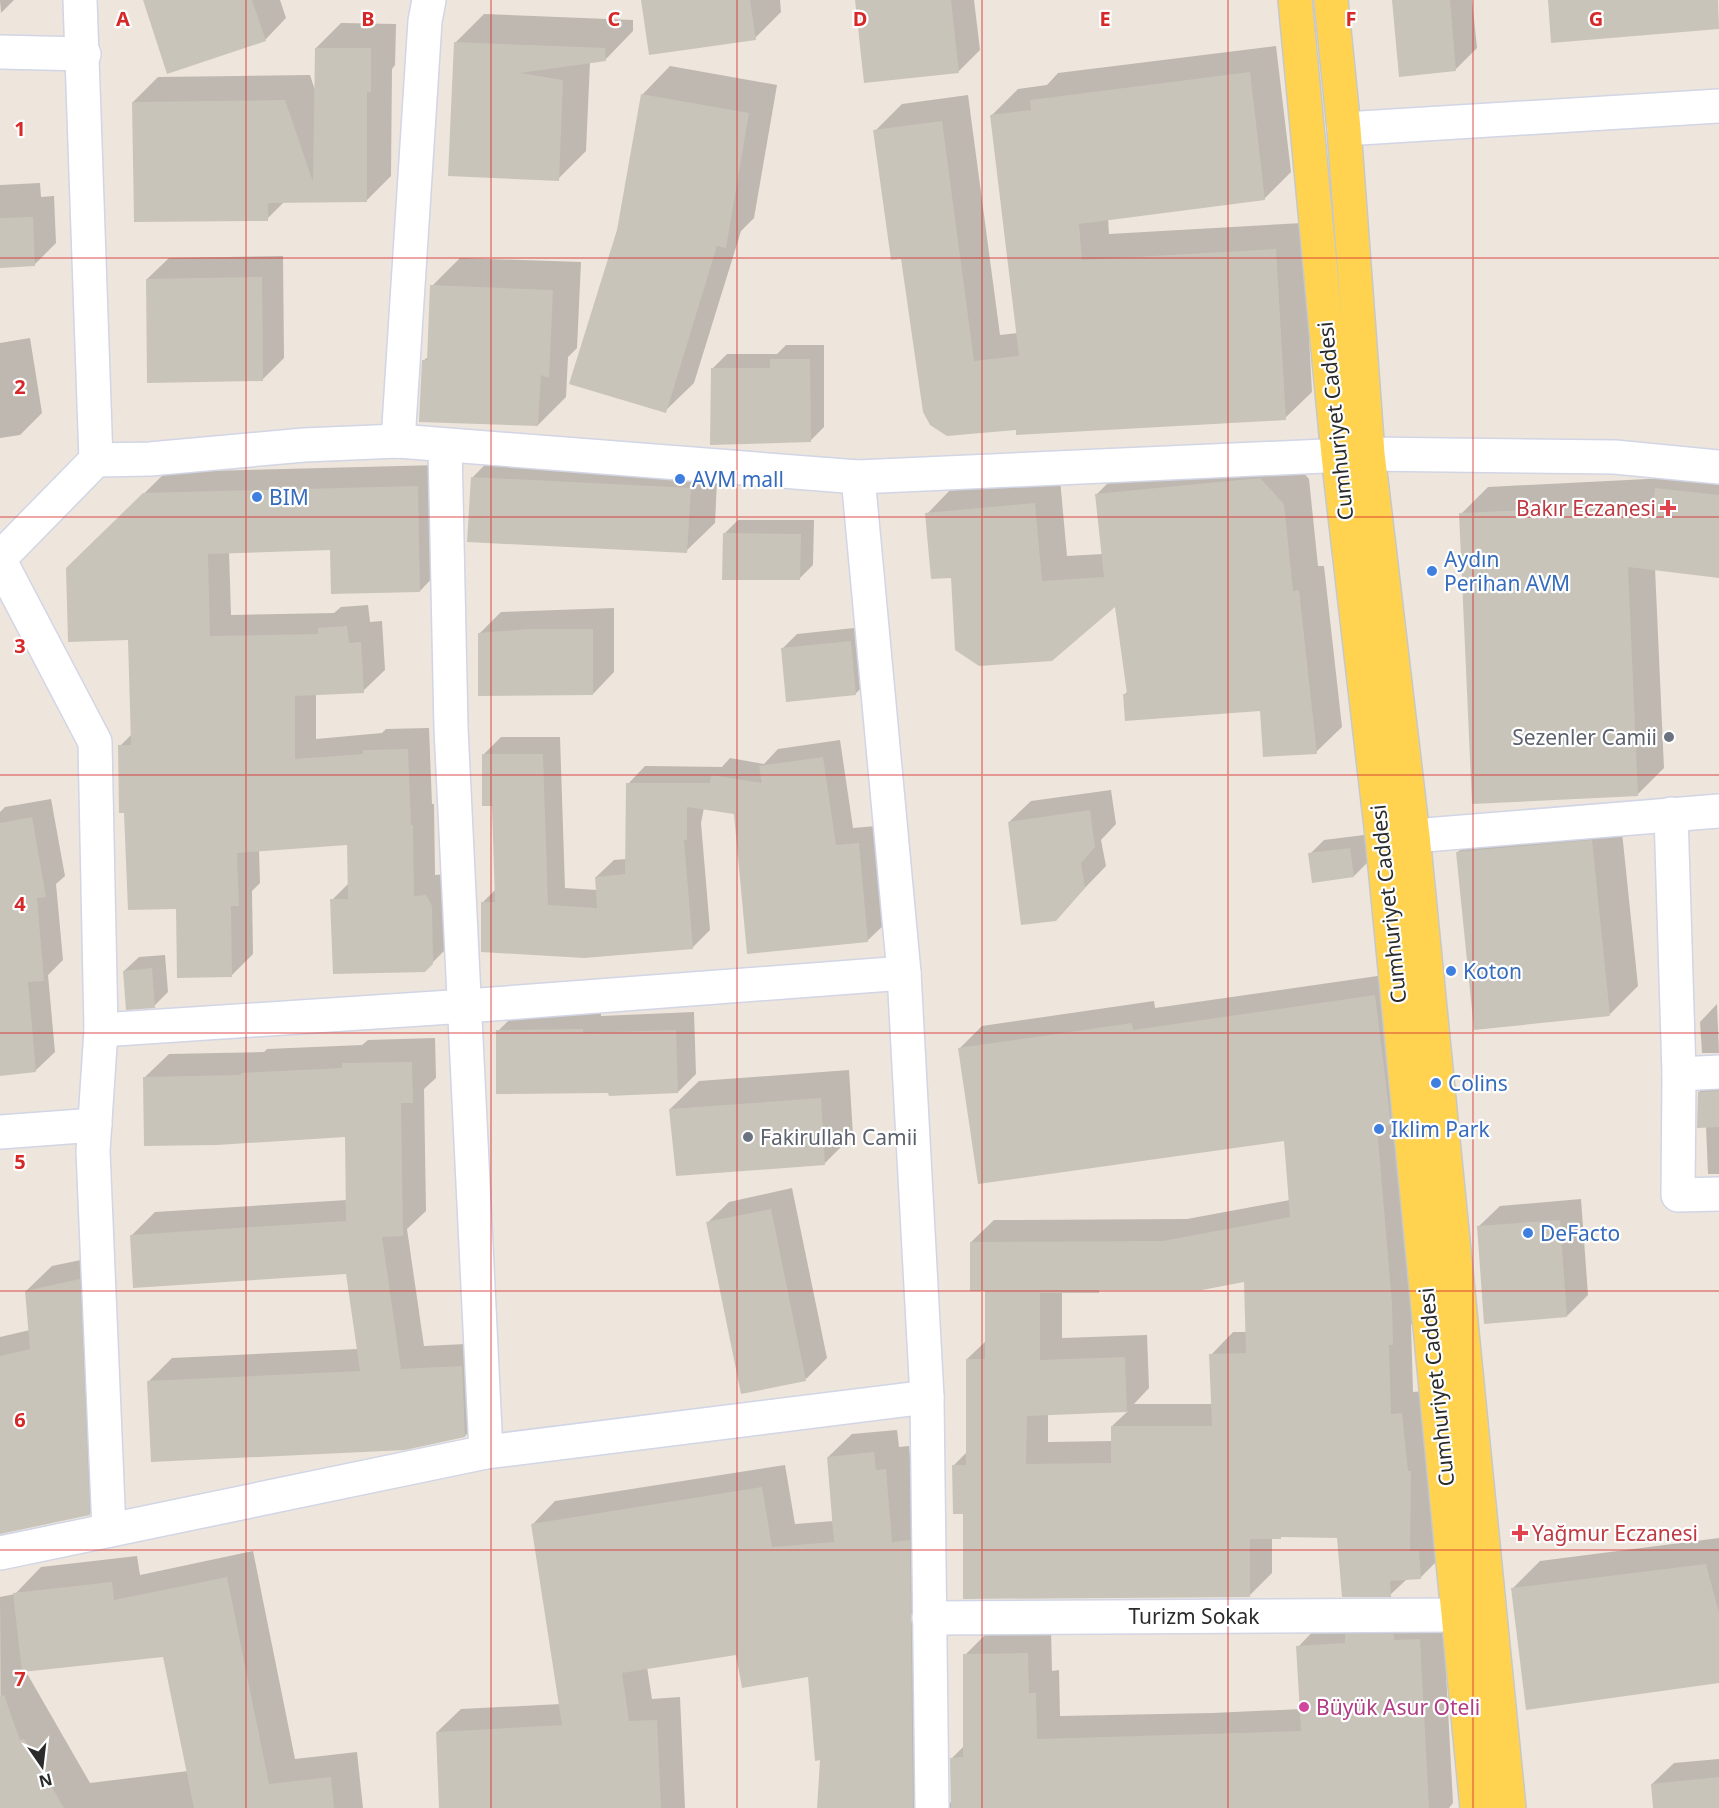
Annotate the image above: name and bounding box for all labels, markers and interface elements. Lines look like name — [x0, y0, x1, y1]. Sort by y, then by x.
text: A — [116, 5, 130, 32]
text: B — [361, 5, 375, 32]
text: C — [608, 5, 621, 32]
text: D — [853, 5, 867, 32]
text: E — [1099, 5, 1111, 32]
text: F — [1346, 5, 1356, 32]
text: G — [1589, 5, 1603, 32]
text: 1 — [14, 115, 26, 142]
street label: Cumhuriyet Caddesi — [1311, 320, 1359, 522]
text: 2 — [14, 373, 26, 400]
place label: AVM mall — [692, 465, 784, 493]
marker: AVM mall — [673, 472, 687, 486]
place label: BIM — [269, 483, 309, 511]
marker: BIM — [250, 490, 264, 504]
place label: Bakır Eczanesi — [1516, 494, 1656, 522]
marker: Bakır Eczanesi — [1661, 501, 1675, 515]
place label: Aydın Perihan AVM — [1444, 545, 1570, 597]
marker: Aydın Perihan AVM — [1425, 564, 1439, 578]
text: 3 — [14, 632, 26, 659]
place label: Sezenler Camii — [1512, 723, 1657, 751]
marker: Sezenler Camii — [1662, 730, 1676, 744]
street label: Cumhuriyet Caddesi — [1364, 803, 1412, 1005]
text: 4 — [14, 890, 26, 917]
place label: Koton — [1463, 957, 1522, 985]
marker: Koton — [1444, 964, 1458, 978]
place label: Colins — [1448, 1069, 1508, 1097]
marker: Colins — [1429, 1076, 1443, 1090]
place label: Iklim Park — [1391, 1115, 1490, 1143]
marker: Iklim Park — [1372, 1122, 1386, 1136]
place label: Fakirullah Camii — [760, 1123, 918, 1151]
marker: Fakirullah Camii — [741, 1130, 755, 1144]
text: 5 — [14, 1148, 26, 1175]
place label: DeFacto — [1540, 1219, 1620, 1247]
marker: DeFacto — [1521, 1226, 1535, 1240]
street label: Cumhuriyet Caddesi — [1412, 1286, 1460, 1488]
text: 6 — [14, 1406, 26, 1433]
place label: Yağmur Eczanesi — [1532, 1519, 1698, 1547]
marker: Yağmur Eczanesi — [1513, 1526, 1527, 1540]
street label: Turizm Sokak — [1128, 1602, 1260, 1630]
text: 7 — [14, 1665, 26, 1692]
place label: Büyük Asur Oteli — [1316, 1693, 1480, 1721]
marker: Büyük Asur Oteli — [1297, 1700, 1311, 1714]
north arrow — [12, 1736, 72, 1796]
text: N — [37, 1768, 55, 1793]

